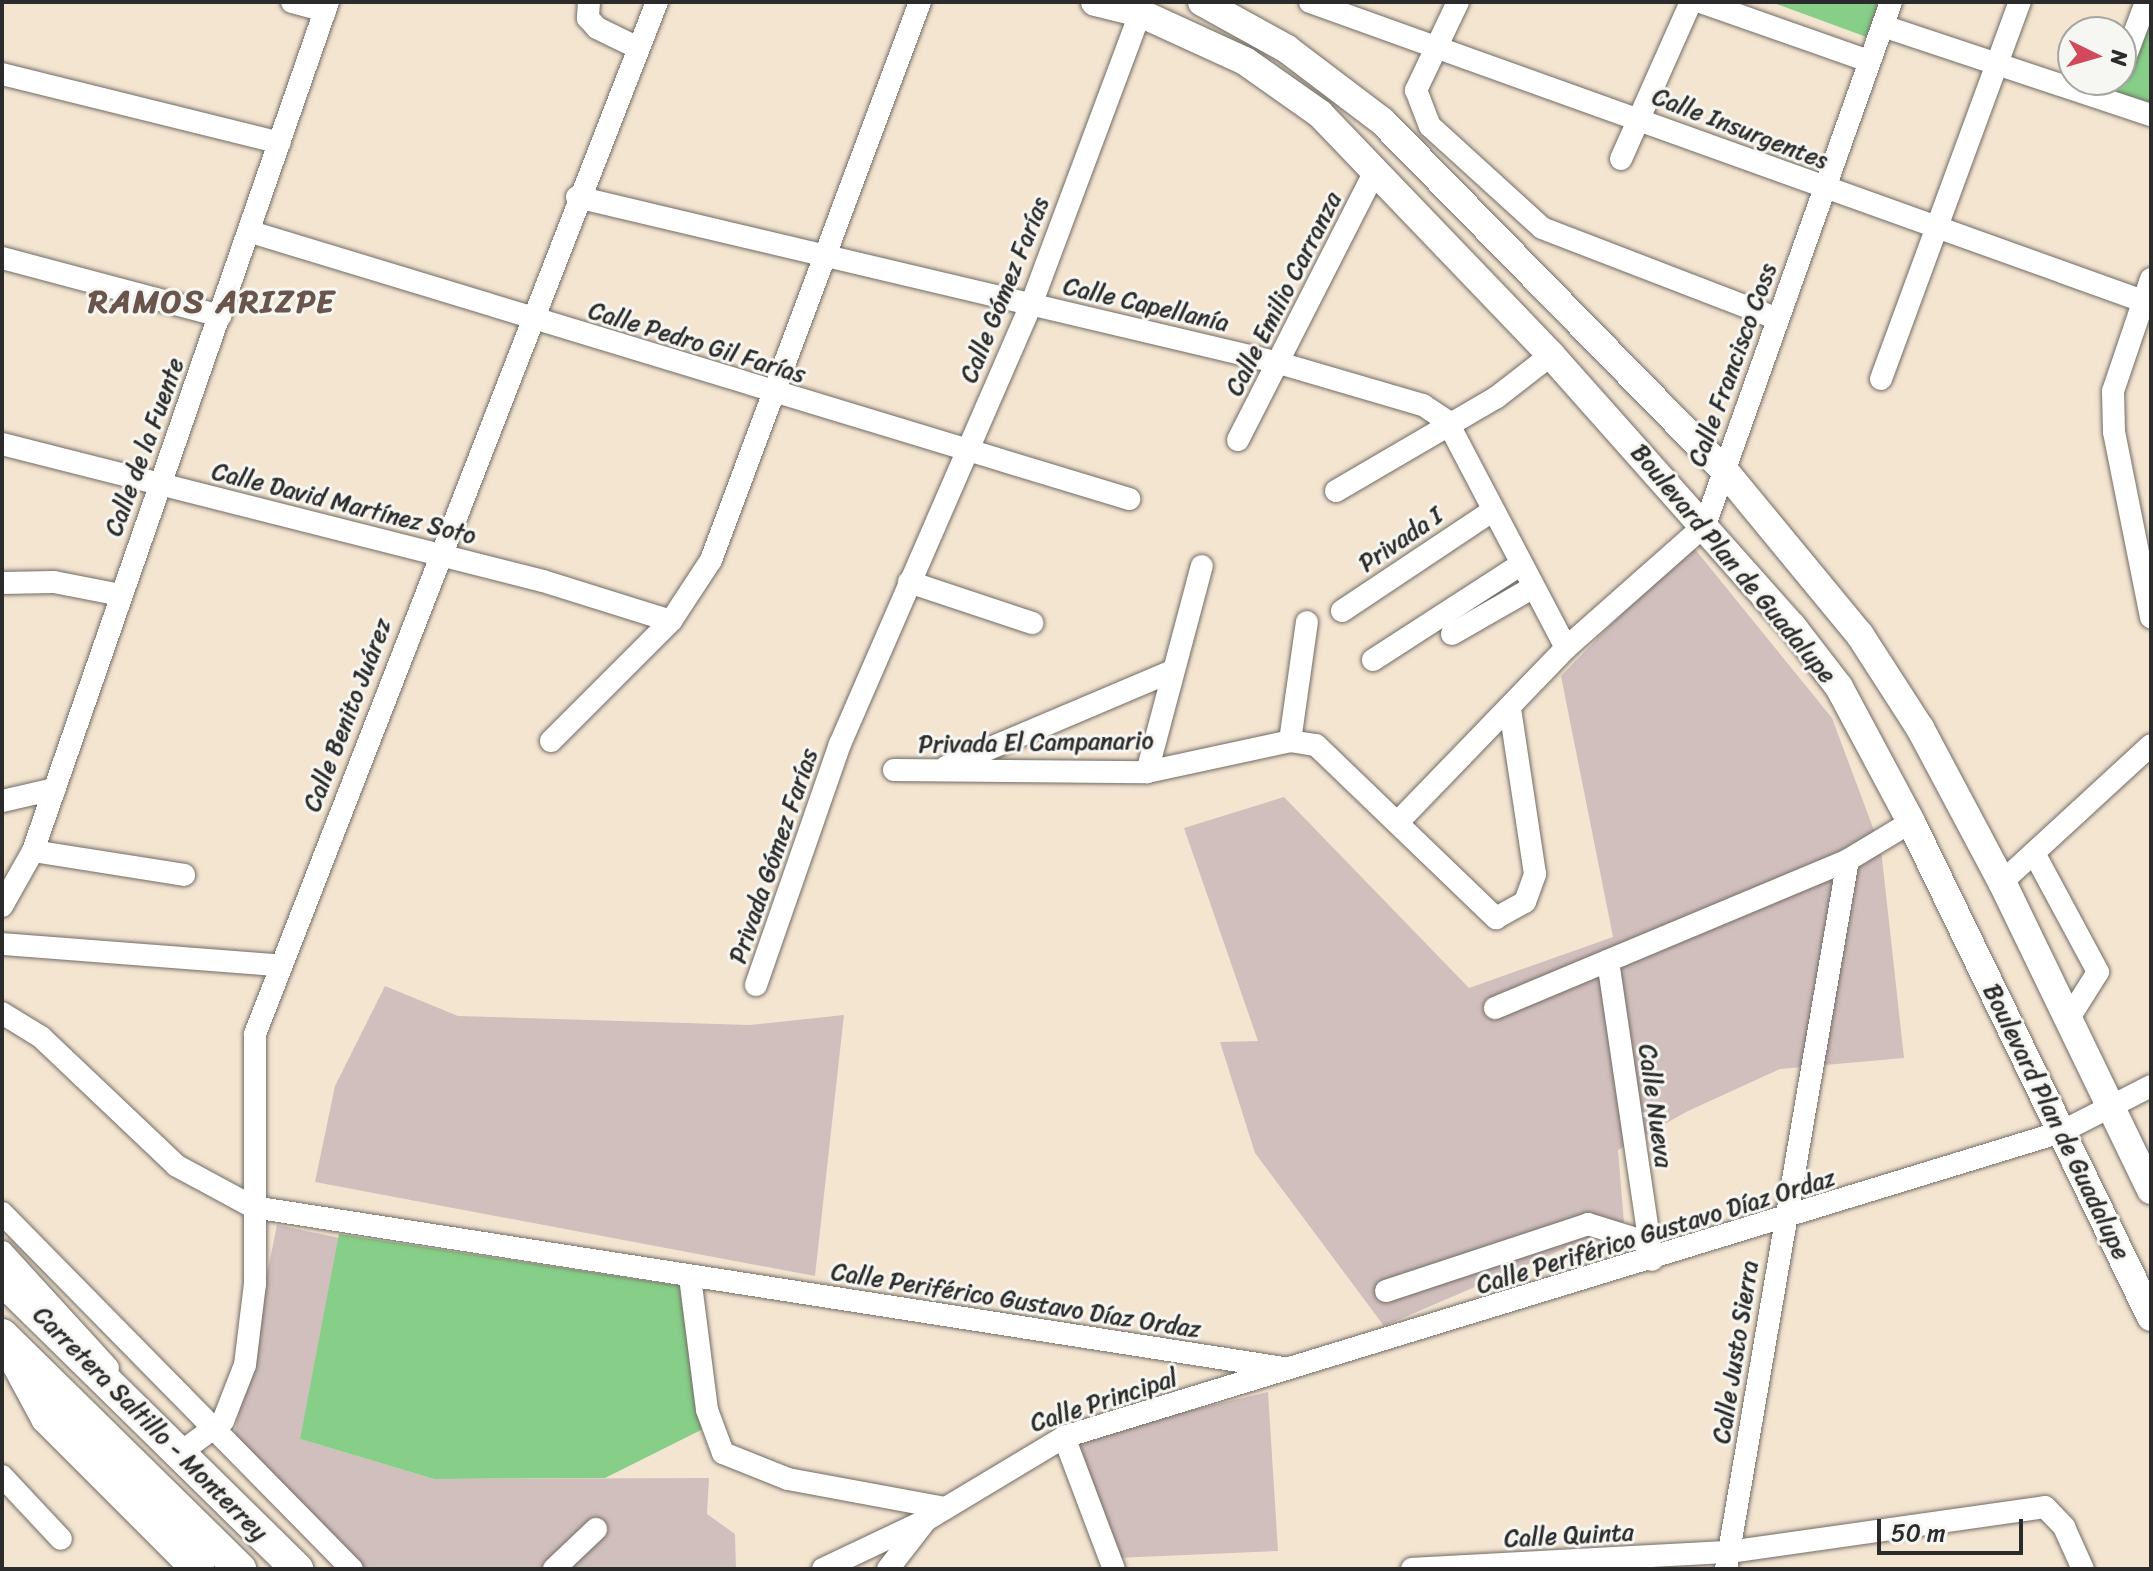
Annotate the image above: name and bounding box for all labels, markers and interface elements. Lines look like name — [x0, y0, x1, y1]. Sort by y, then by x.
north arrow — [2057, 16, 2137, 96]
text: N — [2099, 49, 2140, 67]
street label: Calle Insurgentes — [1648, 82, 1832, 176]
street label: Calle Emilio Carranza — [1220, 187, 1348, 401]
street label: Calle Gómez Farías — [954, 192, 1056, 388]
street label: Calle Francisco Coss — [1683, 259, 1783, 471]
street label: Calle Capellanía — [1061, 272, 1231, 338]
district label: RAMOS ARIZPE — [91, 283, 333, 321]
street label: Calle Pedro Gil Farías — [585, 296, 809, 390]
street label: Calle de la Fuente — [99, 353, 191, 541]
street label: Boulevard Plan de Guadalupe — [1624, 438, 1842, 690]
street label: Calle David Martínez Soto — [208, 457, 480, 551]
street label: Privada I — [1354, 502, 1448, 578]
street label: Calle Benito Juárez — [298, 614, 398, 816]
street label: Privada El Campanario — [918, 727, 1154, 759]
street label: Privada Gómez Farías — [724, 745, 824, 967]
street label: Boulevard Plan de Guadalupe — [1976, 979, 2136, 1265]
street label: Calle Nueva — [1632, 1042, 1678, 1170]
street label: Calle Periférico Gustavo Díaz Ordaz — [1472, 1163, 1840, 1301]
street label: Calle Justo Sierra — [1707, 1256, 1765, 1448]
street label: Calle Periférico Gustavo Díaz Ordaz — [829, 1257, 1203, 1345]
street label: Carretera Saltillo - Monterrey — [27, 1301, 273, 1547]
street label: Calle Principal — [1027, 1364, 1181, 1438]
scale bar — [1881, 1503, 2027, 1553]
text: 50 m — [1891, 1512, 1946, 1554]
street label: Calle Quinta — [1503, 1518, 1635, 1554]

